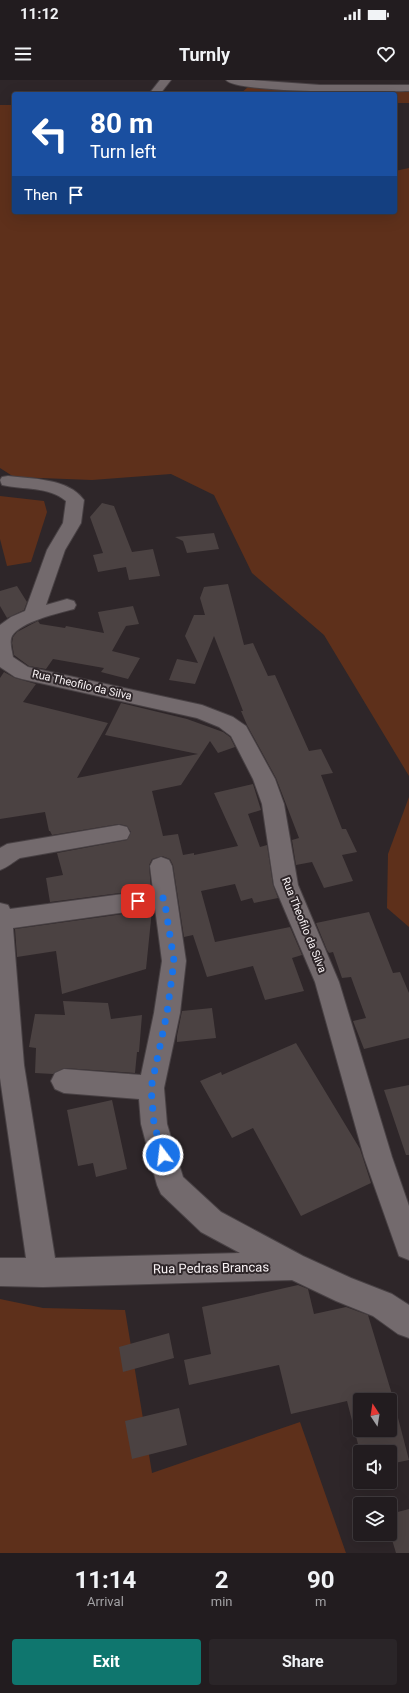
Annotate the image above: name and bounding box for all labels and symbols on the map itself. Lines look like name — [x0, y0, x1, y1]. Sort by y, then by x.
street label: Rua Theofilo da Silva — [31, 667, 133, 703]
street label: Rua Theofilo da Silva — [279, 875, 329, 975]
pin — [121, 884, 155, 918]
position arrow — [142, 1134, 184, 1176]
street label: Rua Pedras Brancas — [153, 1259, 269, 1277]
north arrow — [353, 1393, 397, 1437]

